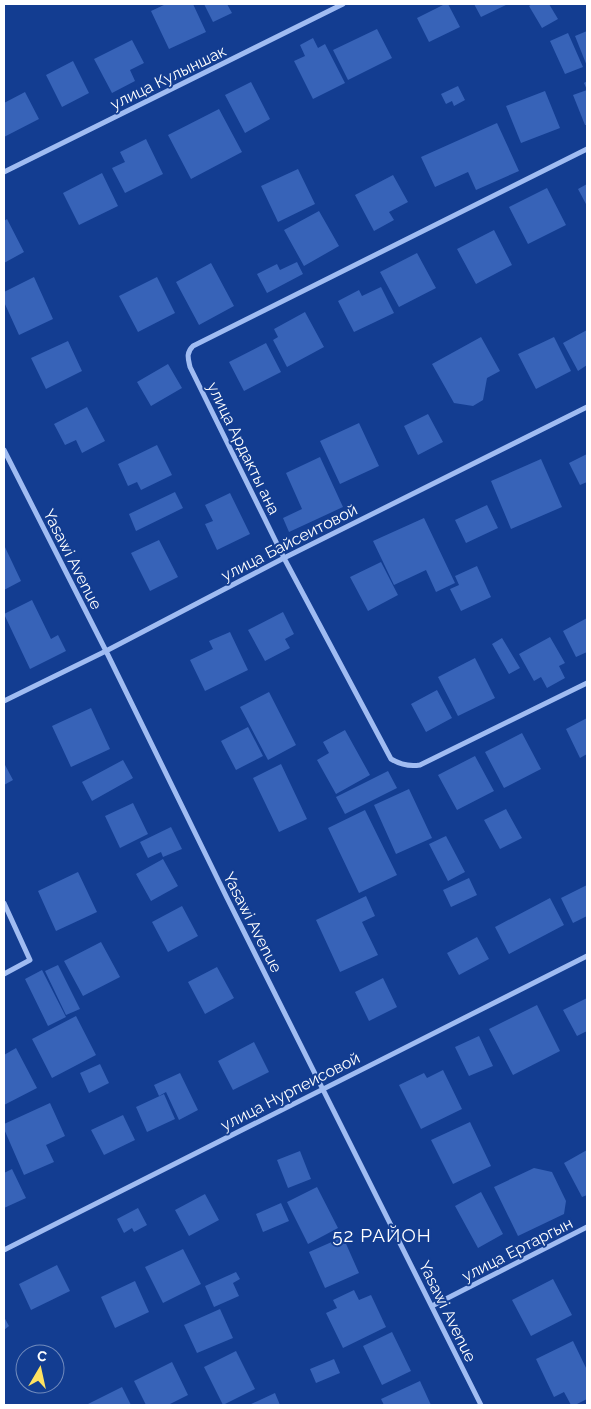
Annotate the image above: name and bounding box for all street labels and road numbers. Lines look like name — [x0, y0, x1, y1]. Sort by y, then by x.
street label: улица Кулыншак — [107, 41, 229, 114]
street label: улица Ардакты ана — [203, 379, 284, 518]
street label: улица Байсеитовой — [218, 500, 361, 585]
street label: Yasawi Avenue — [39, 506, 106, 613]
street label: Yasawi Avenue — [219, 869, 286, 976]
street label: улица Нурпеисовой — [218, 1048, 363, 1135]
street label: улица Ертаргын — [459, 1213, 576, 1286]
street label: Yasawi Avenue — [415, 1258, 480, 1365]

